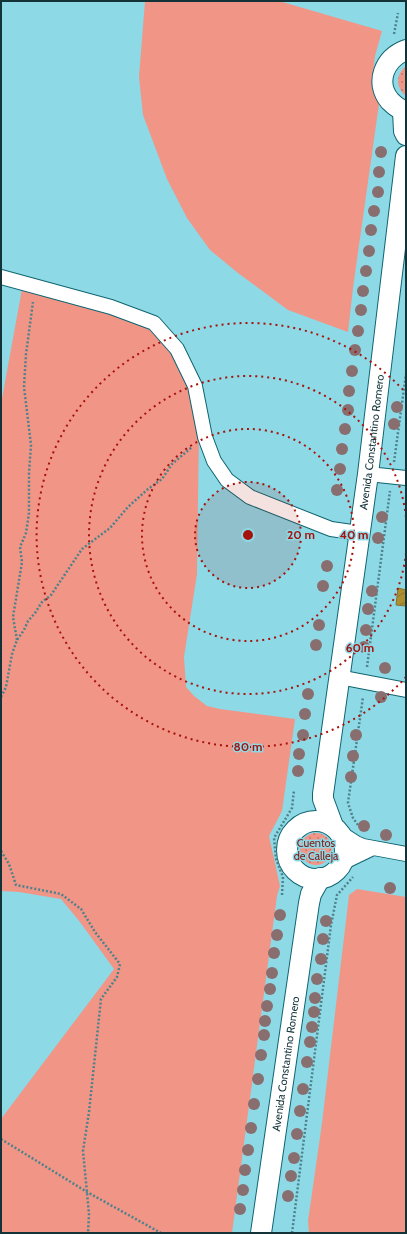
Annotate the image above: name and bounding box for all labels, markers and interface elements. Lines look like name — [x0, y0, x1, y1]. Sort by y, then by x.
street label: Avenida Constantino Romero — [356, 374, 387, 511]
text: 20 m — [287, 527, 315, 542]
text: 40 m — [339, 527, 369, 542]
centre of rings — [241, 528, 255, 542]
text: 60 m — [346, 640, 374, 655]
text: 80 m — [234, 739, 262, 754]
park label: Cuentos de Calleja — [294, 836, 339, 863]
street label: Avenida Constantino Romero — [269, 995, 302, 1132]

